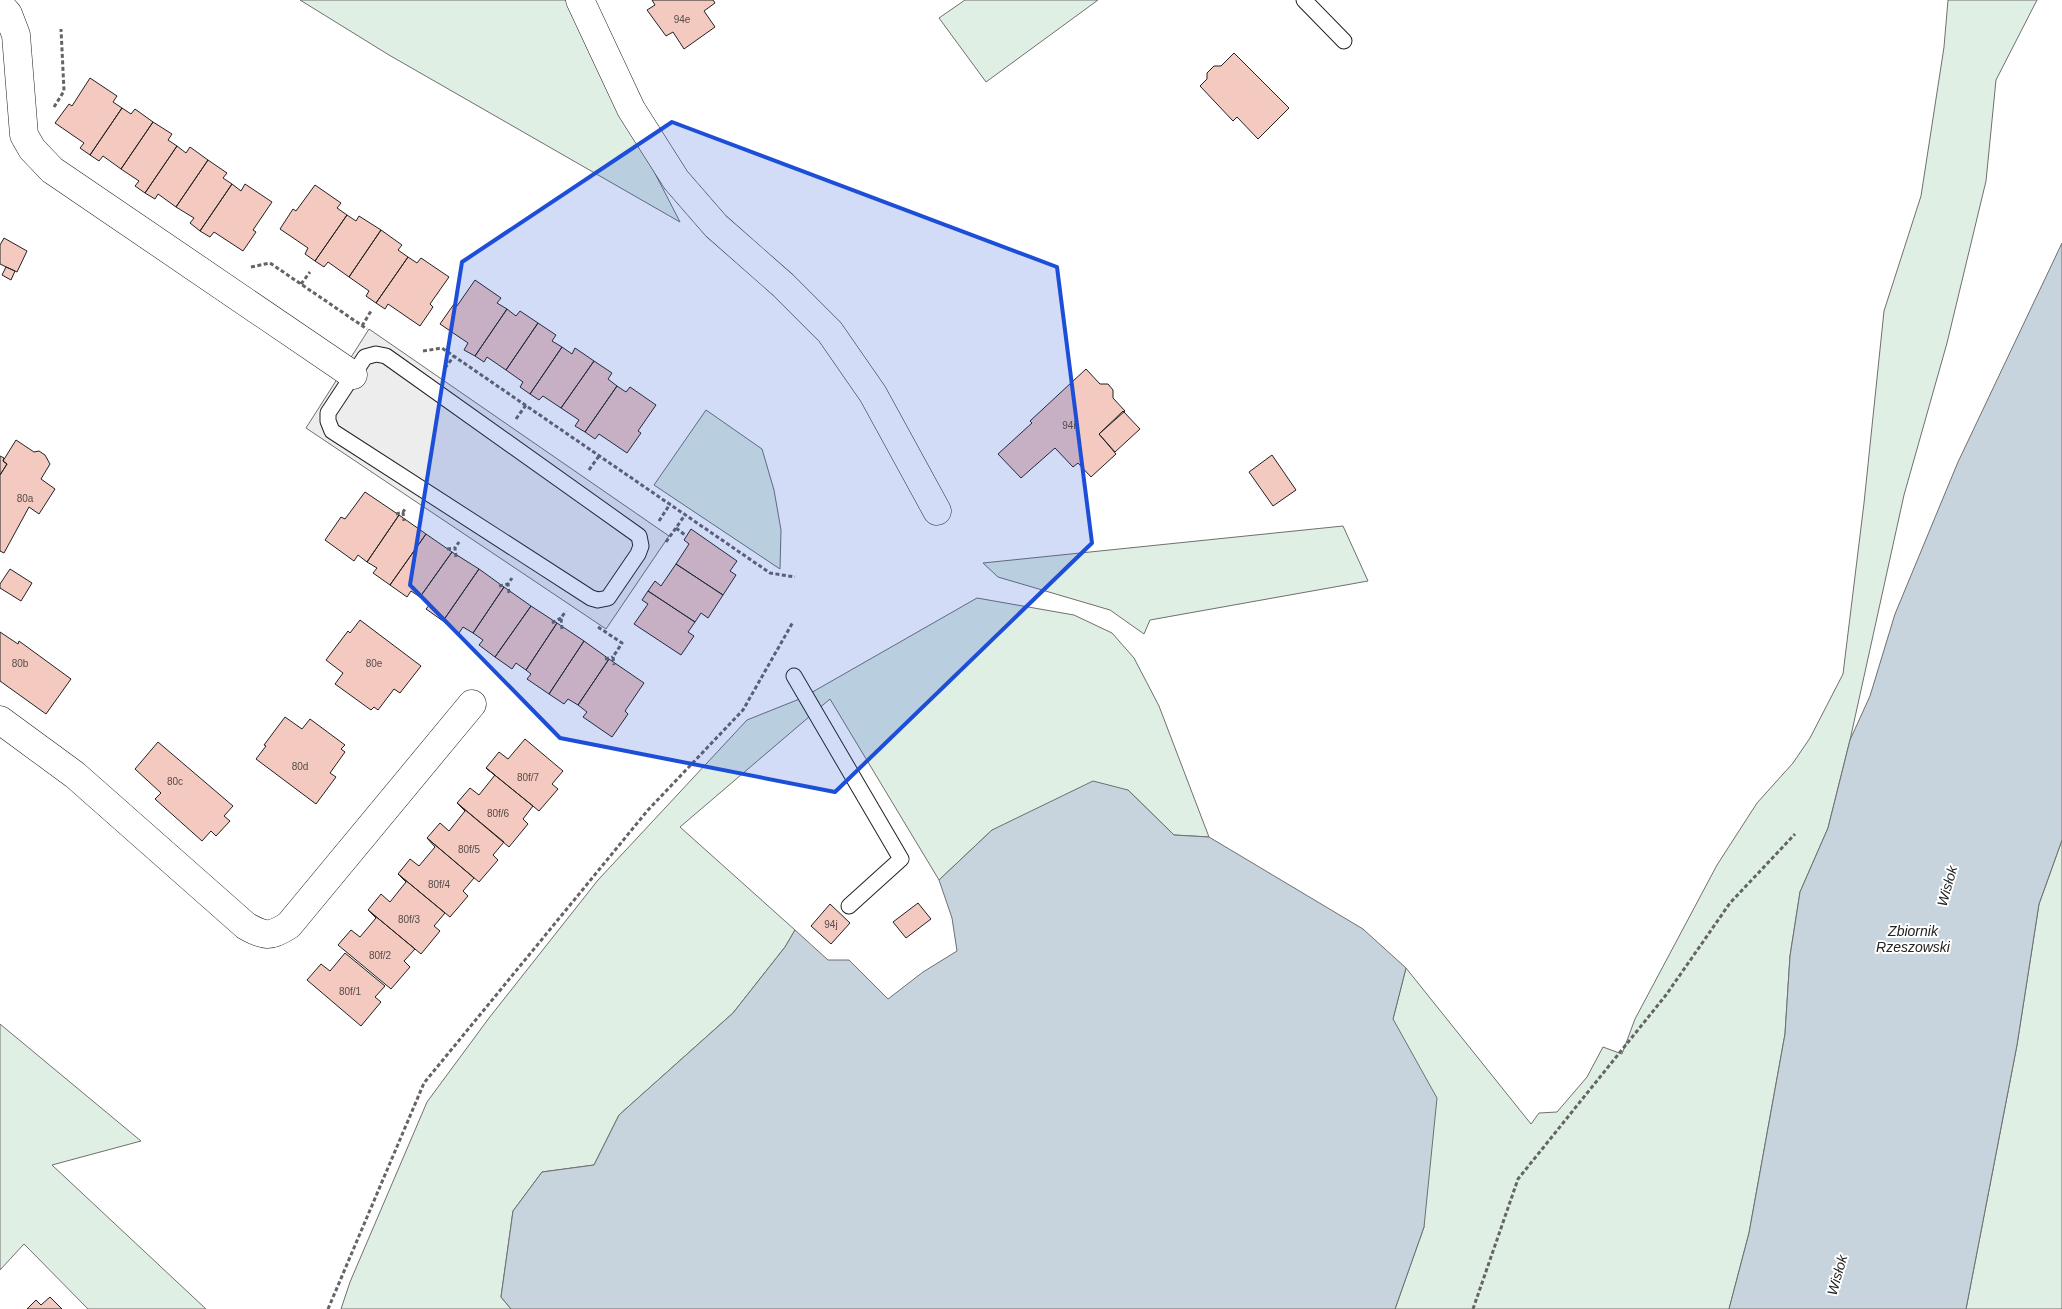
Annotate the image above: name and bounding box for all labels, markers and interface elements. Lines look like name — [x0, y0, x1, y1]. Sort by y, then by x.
house number: 94e — [674, 14, 691, 25]
house number: 94i — [1062, 420, 1076, 431]
house number: 80a — [17, 493, 34, 504]
house number: 80b — [12, 658, 29, 669]
house number: 80e — [366, 658, 383, 669]
house number: 80d — [292, 761, 308, 772]
house number: 80f/7 — [517, 772, 540, 783]
house number: 80c — [167, 776, 183, 787]
house number: 80f/6 — [487, 808, 510, 819]
house number: 80f/5 — [458, 844, 481, 855]
water label: Wisłok — [1934, 863, 1961, 908]
house number: 80f/4 — [428, 879, 451, 890]
house number: 80f/3 — [398, 914, 421, 925]
house number: 94j — [824, 919, 838, 930]
water label: Zbiornik Rzeszowski — [1876, 923, 1951, 955]
house number: 80f/2 — [369, 950, 392, 961]
house number: 80f/1 — [339, 986, 362, 997]
water label: Wisłok — [1824, 1252, 1851, 1297]

